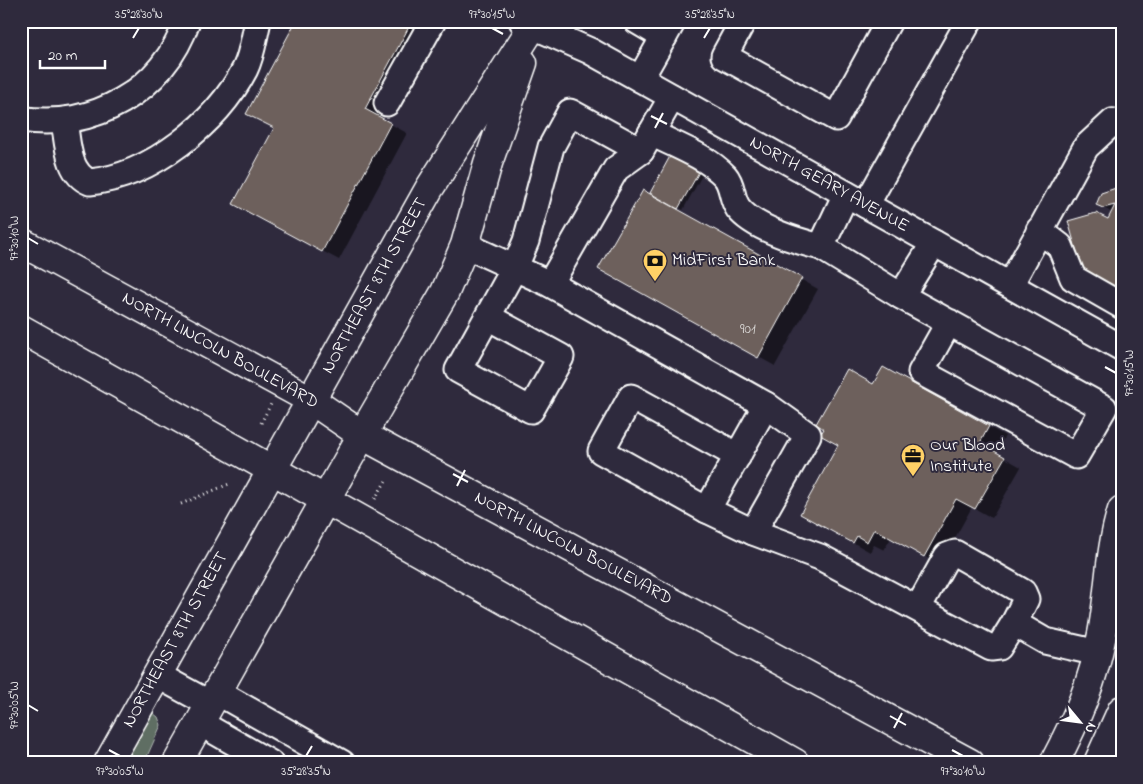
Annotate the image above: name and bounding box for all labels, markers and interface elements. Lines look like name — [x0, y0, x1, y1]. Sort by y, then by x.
text: 35°28'30"N — [115, 6, 163, 24]
text: 97°30'15"W — [469, 6, 515, 24]
text: 35°28'35"N — [685, 6, 735, 24]
scale bar — [40, 38, 105, 70]
text: 20 m — [48, 45, 78, 67]
street label: NORTH GEARY AVENUE — [744, 130, 914, 240]
street label: NORTHEAST 8TH STREET — [316, 193, 434, 379]
text: 97°30'10"W — [6, 216, 24, 260]
bank icon: MidFirst Bank — [642, 248, 668, 282]
place label: MidFirst Bank — [672, 248, 775, 274]
street label: NORTH LINCOLN BOULEVARD — [117, 286, 323, 416]
house number: 901 — [740, 318, 756, 340]
text: 97°30'15"W — [1121, 350, 1139, 396]
place label: Our Blood Institute — [930, 433, 1005, 480]
office icon: Our Blood Institute — [900, 443, 926, 477]
street label: NORTH LINCOLN BOULEVARD — [469, 486, 677, 612]
street label: NORTHEAST 8TH STREET — [117, 547, 235, 733]
text: 97°30'05"W — [6, 681, 24, 729]
north arrow — [1056, 696, 1106, 746]
text: N — [1079, 718, 1102, 737]
text: 97°30'05"W — [96, 763, 144, 781]
text: 35°28'35"N — [281, 763, 331, 781]
text: 97°30'10"W — [941, 763, 985, 781]

